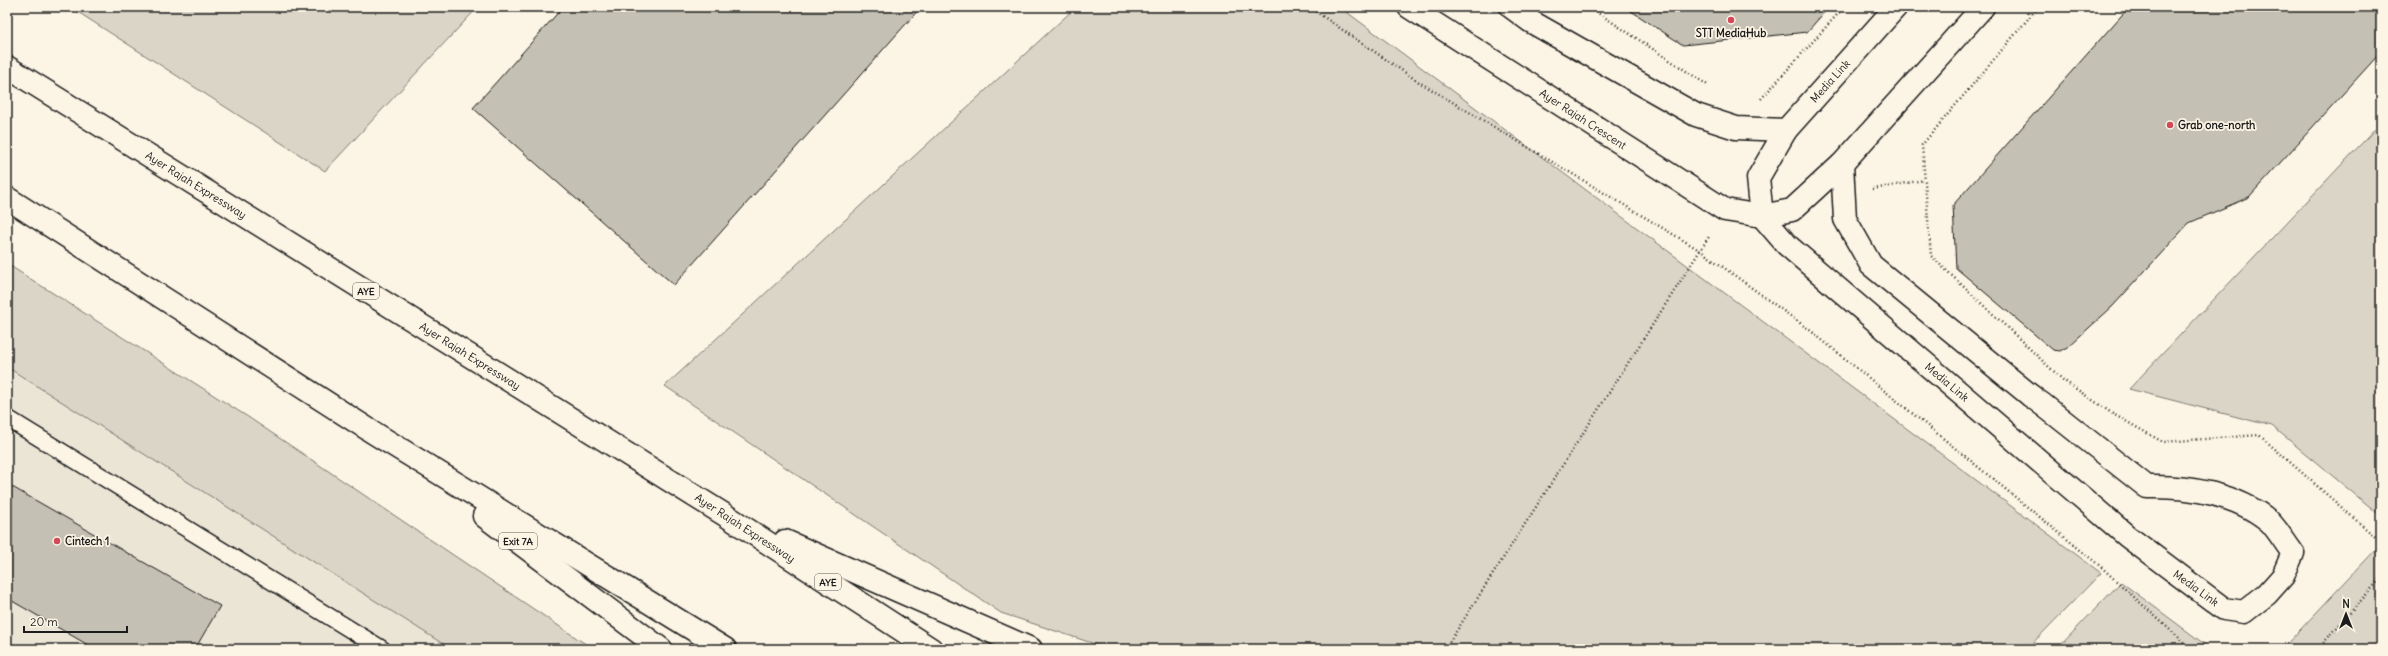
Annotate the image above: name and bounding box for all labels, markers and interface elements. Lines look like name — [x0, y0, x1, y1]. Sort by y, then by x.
marker: STT MediaHub — [1726, 15, 1736, 25]
place label: STT MediaHub — [1696, 26, 1766, 40]
street label: Media Link — [1807, 56, 1853, 105]
street label: Ayer Rajah Crescent — [1537, 86, 1629, 152]
place label: Grab one-north — [2178, 118, 2256, 132]
marker: Grab one-north — [2165, 120, 2175, 130]
street label: Ayer Rajah Expressway — [143, 148, 249, 222]
road number: AYE — [353, 283, 379, 299]
street label: Ayer Rajah Expressway — [417, 319, 523, 393]
street label: Media Link — [1922, 360, 1972, 405]
street label: Ayer Rajah Expressway — [692, 490, 798, 566]
road number: Exit 7A — [499, 533, 537, 549]
place label: Cintech 1 — [65, 534, 109, 548]
marker: Cintech 1 — [52, 536, 62, 546]
street label: Media Link — [2170, 567, 2222, 609]
road number: AYE — [815, 574, 841, 590]
north arrow — [2326, 594, 2366, 634]
text: N — [2342, 597, 2350, 611]
scale bar — [24, 608, 127, 634]
text: 20 m — [30, 614, 58, 629]

